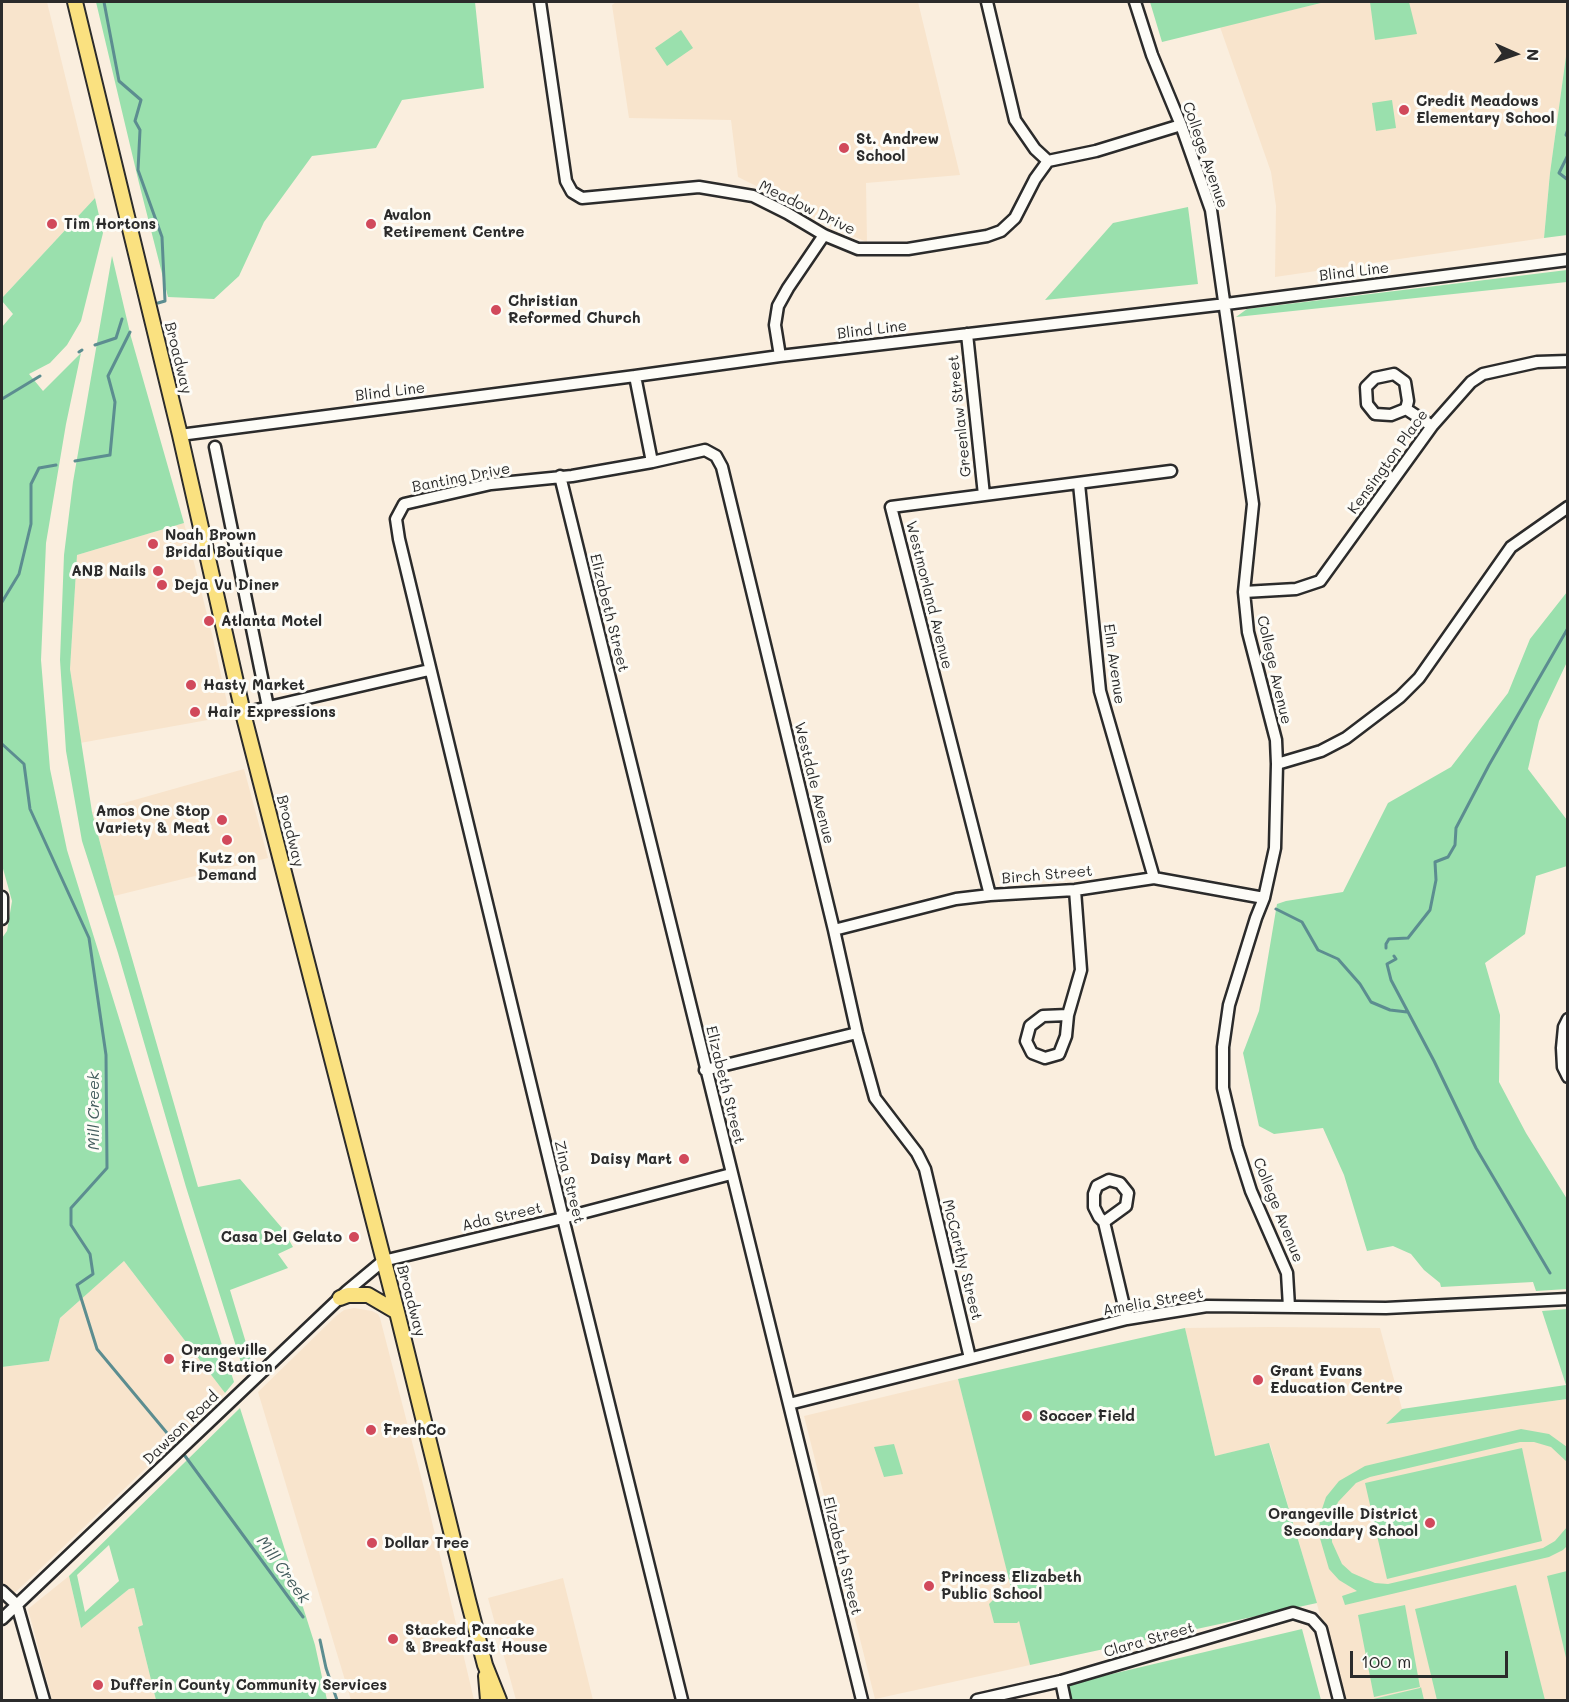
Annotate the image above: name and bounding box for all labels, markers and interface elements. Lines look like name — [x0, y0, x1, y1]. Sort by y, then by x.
north arrow — [1485, 24, 1545, 84]
text: N — [1523, 48, 1544, 62]
place label: Credit Meadows Elementary School — [1416, 92, 1555, 127]
street label: College Avenue — [1178, 100, 1232, 210]
marker: Credit Meadows Elementary School — [1397, 103, 1411, 117]
place label: St. Andrew School — [856, 130, 939, 165]
marker: St. Andrew School — [837, 141, 851, 155]
street label: Meadow Drive — [756, 177, 858, 239]
place label: Avalon Retirement Centre — [383, 206, 524, 241]
place label: Tim Hortons — [64, 215, 156, 233]
marker: Tim Hortons — [45, 217, 59, 231]
marker: Avalon Retirement Centre — [364, 217, 378, 231]
street label: Blind Line — [1318, 259, 1390, 285]
place label: Christian Reformed Church — [508, 292, 640, 327]
marker: Christian Reformed Church — [489, 303, 503, 317]
street label: Blind Line — [836, 317, 908, 343]
street label: Broadway — [160, 320, 196, 396]
street label: Greenlaw Street — [945, 354, 975, 478]
street label: Blind Line — [354, 379, 426, 405]
street label: Kensington Place — [1344, 406, 1432, 518]
street label: Banting Drive — [410, 460, 512, 496]
street label: Westmorland Avenue — [902, 519, 956, 671]
place label: Noah Brown Bridal Boutique — [165, 526, 283, 561]
marker: Noah Brown Bridal Boutique — [146, 537, 160, 551]
street label: Elizabeth Street — [586, 552, 632, 674]
place label: ANB Nails — [71, 562, 146, 580]
marker: ANB Nails — [151, 564, 165, 578]
place label: Deja Vu Diner — [174, 576, 279, 594]
marker: Deja Vu Diner — [155, 578, 169, 592]
place label: Atlanta Motel — [221, 612, 322, 630]
marker: Atlanta Motel — [202, 614, 216, 628]
street label: College Avenue — [1253, 614, 1295, 726]
street label: Elm Avenue — [1099, 623, 1129, 705]
place label: Hasty Market — [203, 676, 305, 694]
marker: Hasty Market — [184, 678, 198, 692]
place label: Hair Expressions — [207, 703, 336, 721]
marker: Hair Expressions — [188, 705, 202, 719]
street label: Westdale Avenue — [790, 720, 838, 846]
street label: Broadway — [272, 793, 308, 869]
place label: Amos One Stop Variety & Meat — [95, 802, 210, 837]
marker: Amos One Stop Variety & Meat — [215, 813, 229, 827]
marker: Kutz on Demand — [220, 833, 234, 847]
place label: Kutz on Demand — [198, 849, 256, 884]
street label: Birch Street — [1001, 862, 1093, 888]
street label: Elizabeth Street — [702, 1024, 748, 1146]
water label: Mill Creek — [84, 1072, 104, 1150]
street label: Zina Street — [550, 1139, 588, 1225]
place label: Daisy Mart — [590, 1150, 672, 1168]
marker: Daisy Mart — [677, 1152, 691, 1166]
street label: College Avenue — [1249, 1155, 1307, 1265]
street label: McCarthy Street — [938, 1198, 986, 1322]
street label: Ada Street — [460, 1199, 544, 1235]
place label: Casa Del Gelato — [221, 1228, 342, 1246]
marker: Casa Del Gelato — [347, 1230, 361, 1244]
street label: Broadway — [393, 1263, 429, 1339]
street label: Amelia Street — [1101, 1284, 1205, 1320]
place label: Orangeville Fire Station — [181, 1341, 273, 1376]
marker: Orangeville Fire Station — [162, 1352, 176, 1366]
place label: Grant Evans Education Centre — [1270, 1362, 1403, 1397]
marker: Grant Evans Education Centre — [1251, 1373, 1265, 1387]
street label: Dawson Road — [140, 1388, 222, 1468]
place label: Soccer Field — [1039, 1407, 1135, 1425]
marker: Soccer Field — [1020, 1409, 1034, 1423]
place label: FreshCo — [383, 1421, 446, 1439]
marker: FreshCo — [364, 1423, 378, 1437]
street label: Elizabeth Street — [819, 1495, 865, 1617]
place label: Orangeville District Secondary School — [1268, 1505, 1418, 1540]
marker: Orangeville District Secondary School — [1423, 1516, 1437, 1530]
water label: Mill Creek — [252, 1533, 314, 1607]
place label: Dollar Tree — [384, 1534, 469, 1552]
marker: Dollar Tree — [365, 1536, 379, 1550]
place label: Princess Elizabeth Public School — [941, 1568, 1081, 1603]
marker: Princess Elizabeth Public School — [922, 1579, 936, 1593]
street label: Clara Street — [1102, 1618, 1196, 1662]
place label: Stacked Pancake & Breakfast House — [405, 1621, 547, 1656]
marker: Stacked Pancake & Breakfast House — [386, 1632, 400, 1646]
scale bar — [1353, 1639, 1510, 1677]
text: 100 m — [1361, 1649, 1411, 1673]
place label: Dufferin County Community Services — [110, 1676, 387, 1694]
marker: Dufferin County Community Services — [91, 1678, 105, 1692]

